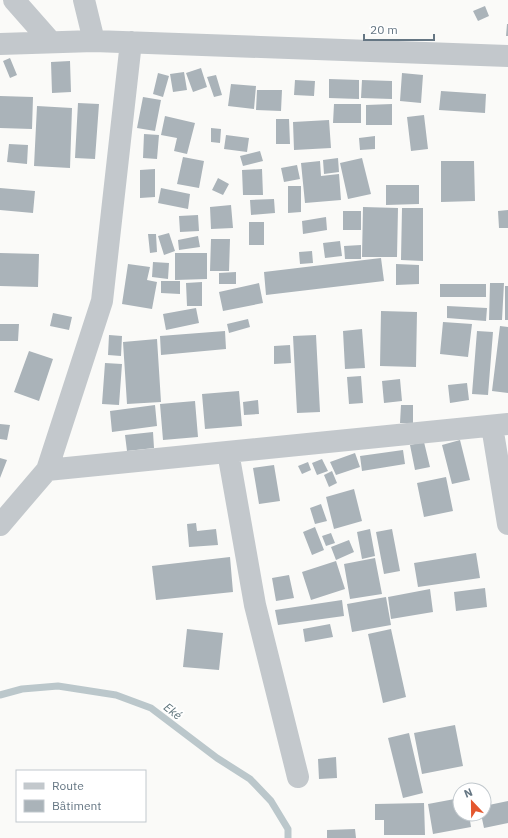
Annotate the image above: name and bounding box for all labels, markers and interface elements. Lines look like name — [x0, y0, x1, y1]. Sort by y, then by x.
scale bar — [364, 16, 434, 42]
text: 20 m — [370, 22, 398, 37]
water label: Eké — [161, 699, 185, 723]
legend — [16, 770, 146, 822]
text: Route — [52, 778, 84, 793]
north arrow — [452, 782, 492, 822]
text: N — [462, 785, 475, 801]
text: Bâtiment — [52, 798, 102, 813]

